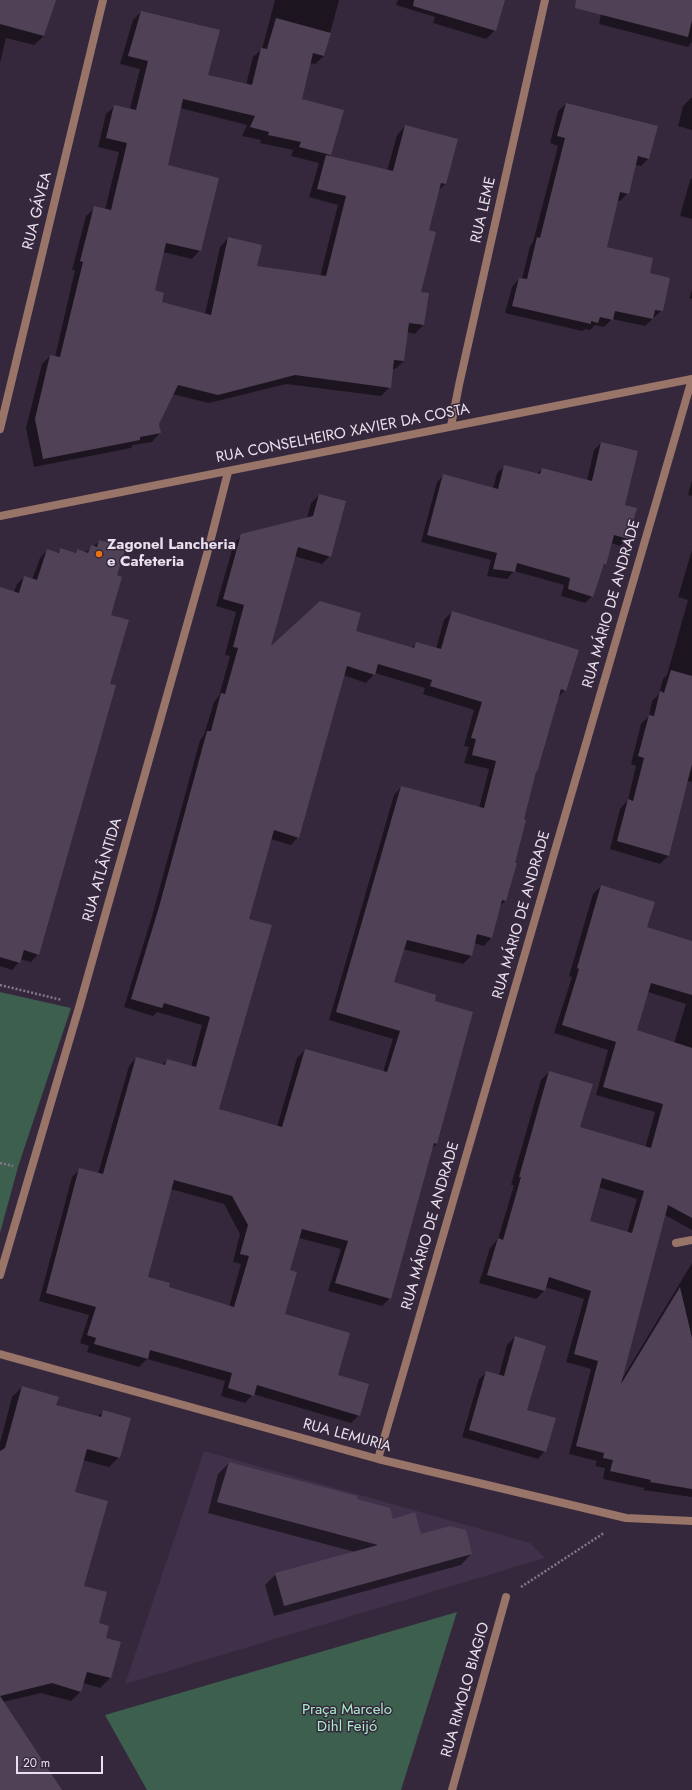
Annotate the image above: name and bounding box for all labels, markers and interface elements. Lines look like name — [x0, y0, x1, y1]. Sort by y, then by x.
street label: RUA GÁVEA — [20, 170, 56, 252]
street label: RUA LEME — [468, 175, 500, 245]
street label: RUA CONSELHEIRO XAVIER DA COSTA — [215, 401, 471, 467]
street label: RUA MÁRIO DE ANDRADE — [579, 518, 645, 690]
place label: Zagonel Lancheria e Cafeteria — [107, 536, 236, 571]
marker: Zagonel Lancheria e Cafeteria — [94, 549, 104, 559]
street label: RUA ATLÂNTIDA — [80, 816, 126, 924]
street label: RUA MÁRIO DE ANDRADE — [489, 829, 555, 1001]
street label: RUA MÁRIO DE ANDRADE — [398, 1140, 464, 1312]
street label: RUA LEMURIA — [301, 1416, 393, 1456]
street label: RUA RIMOLO BIAGIO — [438, 1620, 494, 1760]
park label: Praça Marcelo Dihl Feijó — [302, 1701, 392, 1736]
scale bar — [18, 1748, 105, 1774]
text: 20 m — [23, 1754, 50, 1772]

